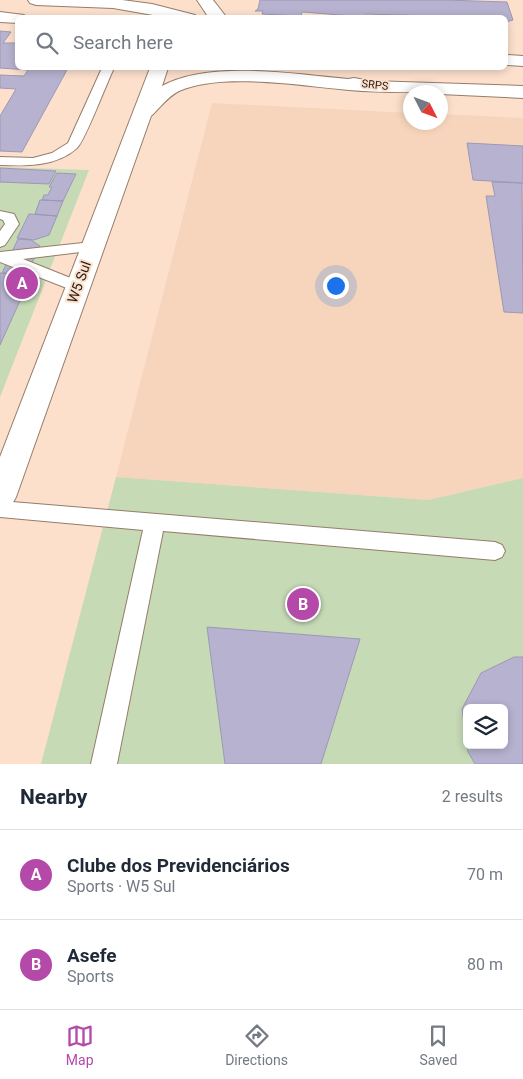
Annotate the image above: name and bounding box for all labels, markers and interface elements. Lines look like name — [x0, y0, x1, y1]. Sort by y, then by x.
search box — [15, 15, 508, 70]
icon: search — [33, 29, 61, 57]
text: Search here — [73, 31, 173, 54]
street label: SRPS — [361, 77, 389, 93]
north arrow — [403, 85, 448, 130]
street label: W5 Sul — [64, 259, 94, 305]
pin: A — [6, 264, 38, 302]
your location — [323, 273, 349, 299]
pin: B — [287, 585, 319, 623]
map controls — [463, 704, 508, 749]
button: layers — [463, 704, 508, 749]
text: Nearby — [20, 785, 87, 809]
text: 2 results — [442, 787, 503, 806]
text: Clube dos Previdenciários — [67, 854, 290, 877]
text: A — [31, 865, 41, 884]
text: 70 m — [467, 865, 503, 884]
text: Sports · W5 Sul — [67, 877, 175, 896]
text: Asefe — [67, 944, 117, 967]
text: B — [31, 955, 41, 974]
text: 80 m — [467, 955, 503, 974]
text: Sports — [67, 967, 114, 986]
tab: Map — [66, 1022, 94, 1068]
tab: Directions — [225, 1022, 288, 1068]
tab: Saved — [419, 1022, 457, 1068]

